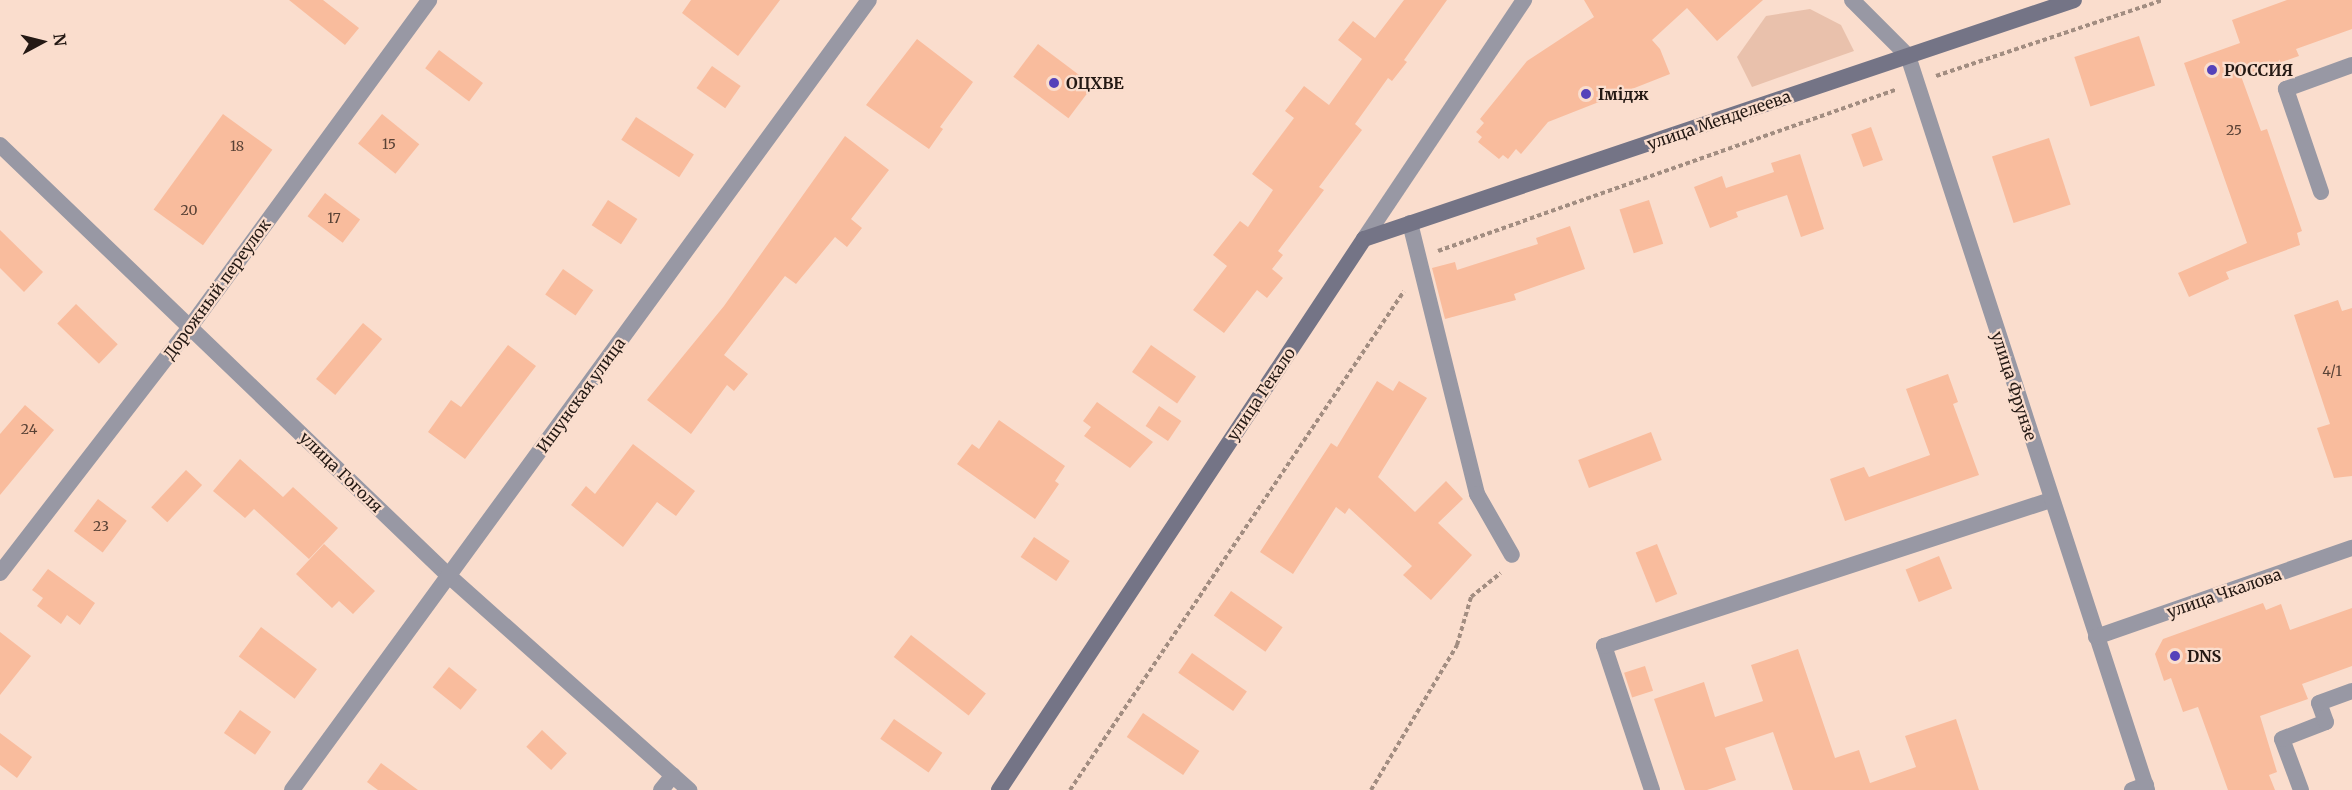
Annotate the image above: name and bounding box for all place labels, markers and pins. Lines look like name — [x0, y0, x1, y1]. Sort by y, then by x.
place label: РОССИЯ — [2224, 60, 2293, 80]
marker: РОССИЯ — [2205, 63, 2219, 77]
place label: ОЦХВЕ — [1066, 73, 1124, 93]
marker: ОЦХВЕ — [1047, 76, 1061, 90]
place label: Імідж — [1598, 84, 1649, 104]
marker: Імідж — [1579, 87, 1593, 101]
place label: DNS — [2187, 646, 2221, 666]
marker: DNS — [2168, 649, 2182, 663]

